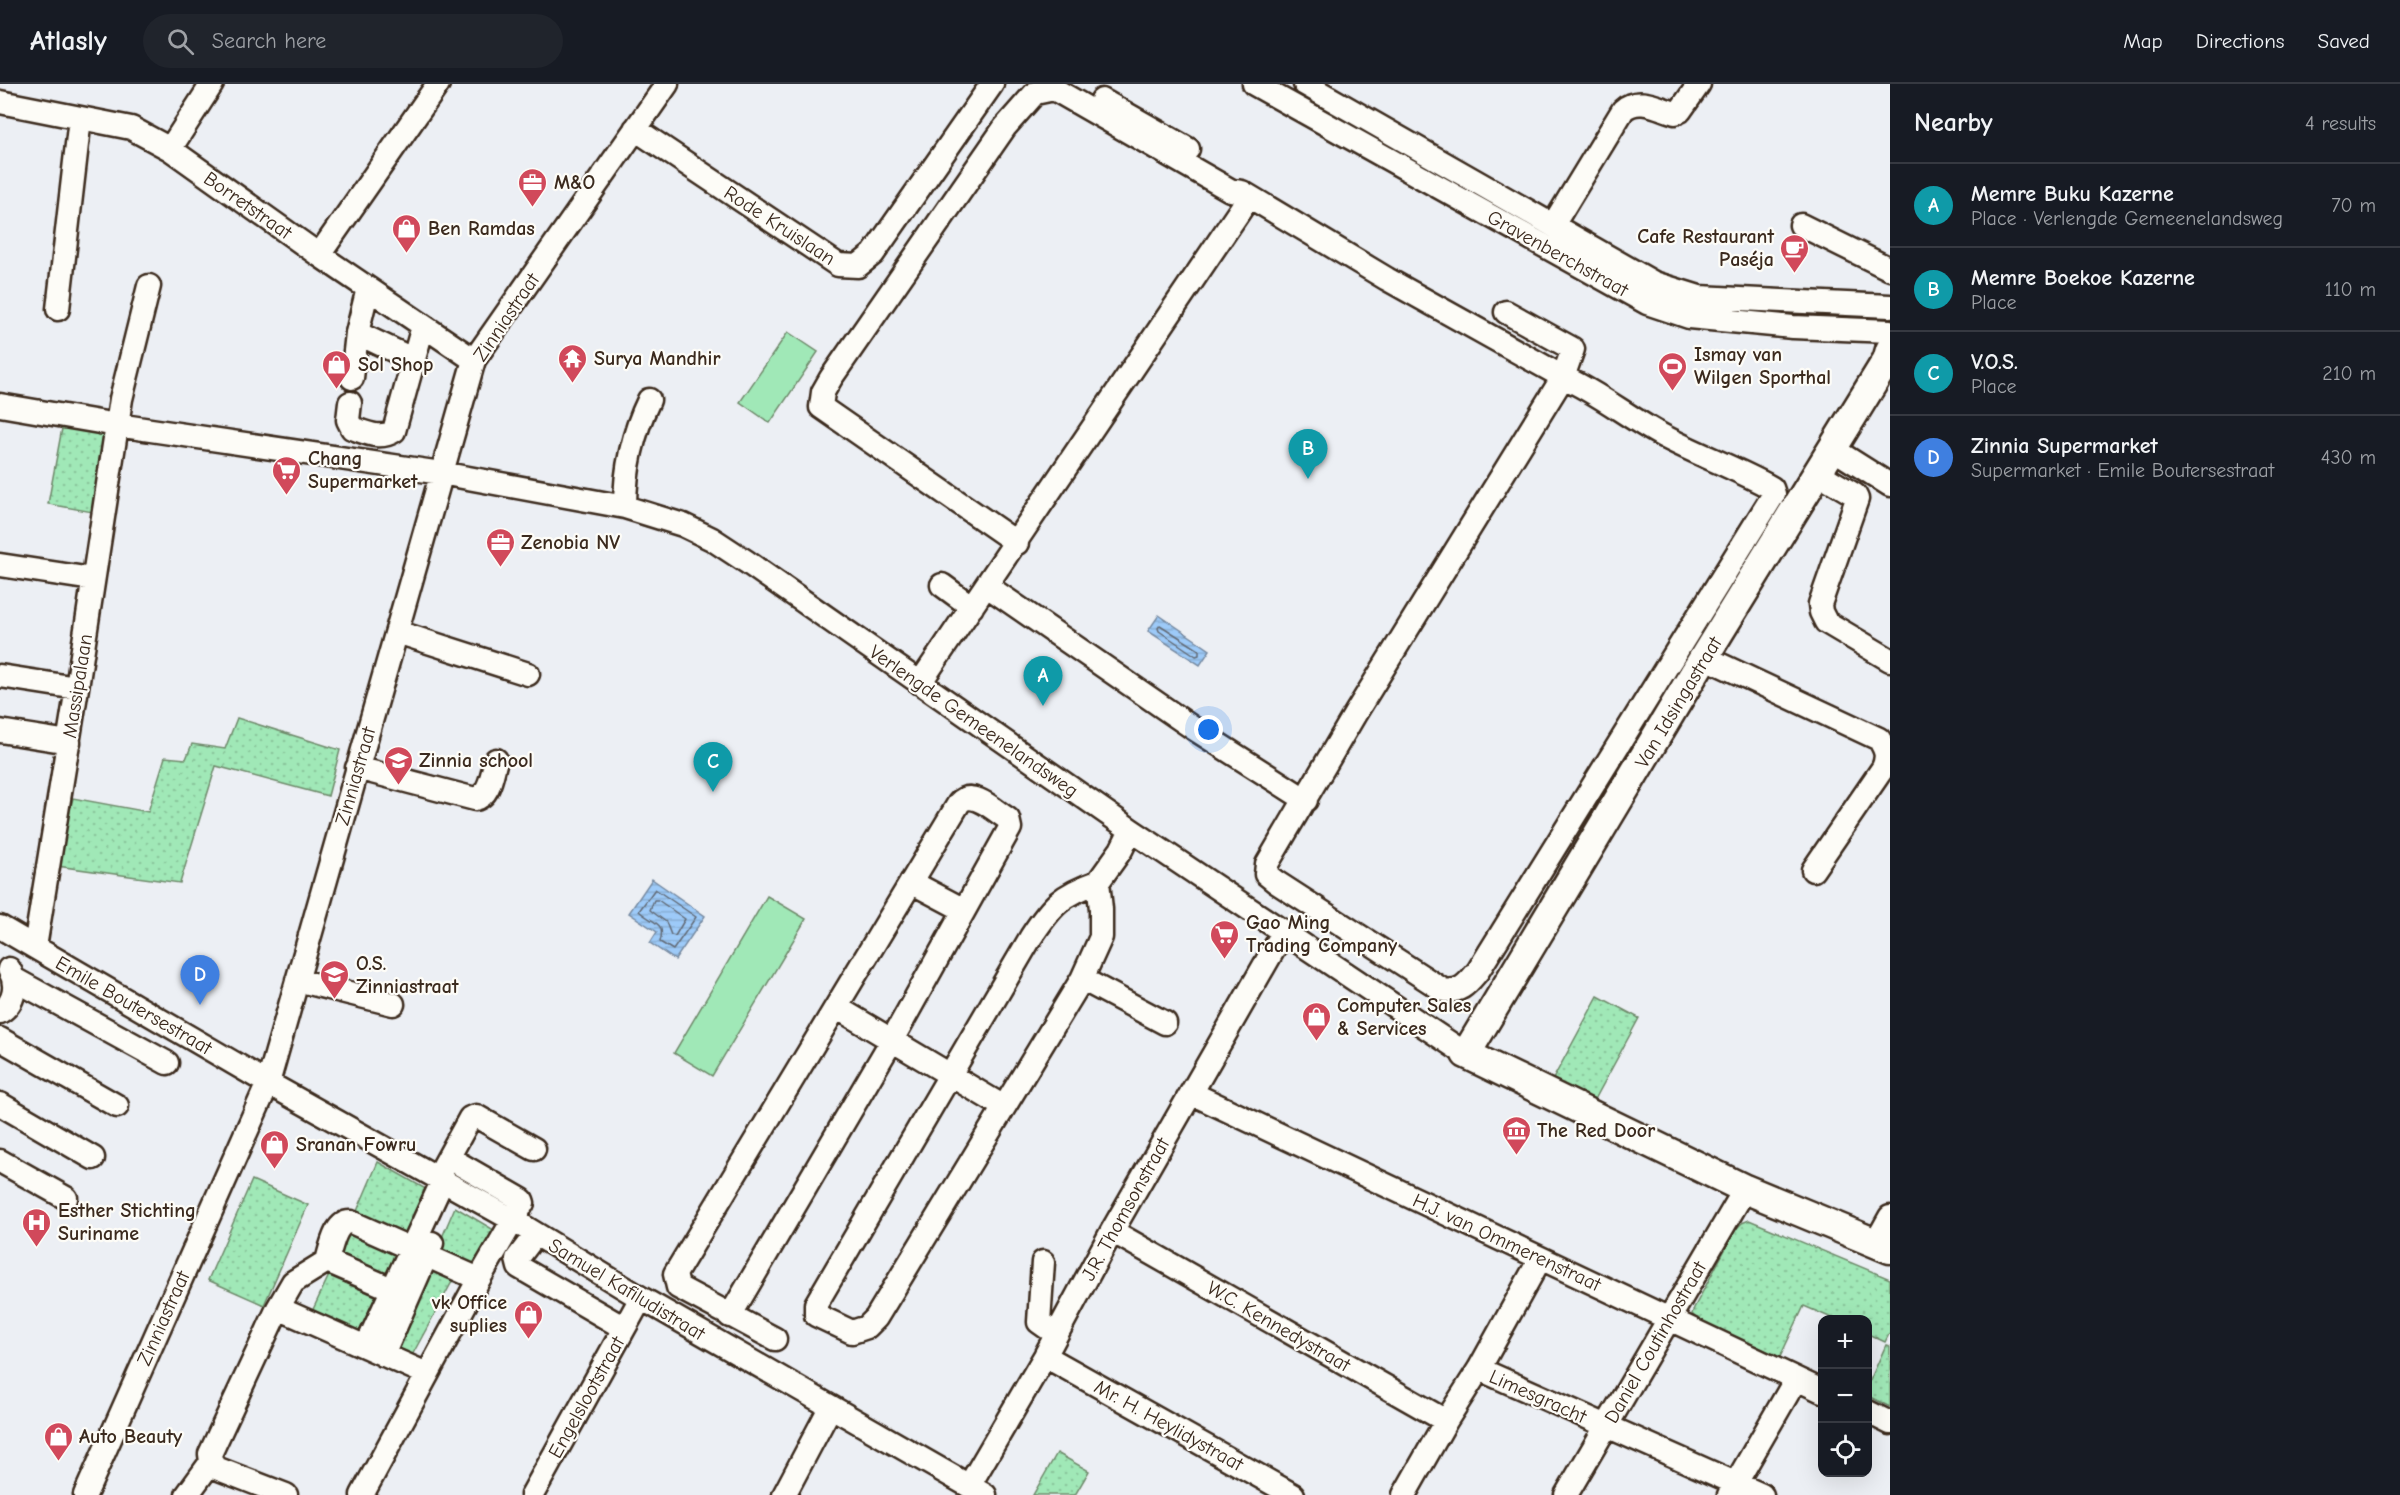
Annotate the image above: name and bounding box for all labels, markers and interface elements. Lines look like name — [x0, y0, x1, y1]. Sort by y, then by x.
search box — [143, 14, 563, 68]
text: Atlasly — [30, 25, 107, 57]
icon: search — [164, 25, 197, 58]
text: Search here — [212, 28, 326, 54]
text: Map — [2123, 29, 2163, 53]
text: Directions — [2196, 29, 2285, 53]
text: Saved — [2318, 29, 2370, 53]
text: Nearby — [1914, 108, 1993, 138]
text: 4 results — [2305, 112, 2376, 135]
office icon: M&O — [517, 166, 549, 208]
street label: Borretstraat — [199, 167, 297, 245]
place label: M&O — [554, 171, 595, 194]
street label: Rode Kruislaan — [720, 181, 840, 270]
text: Memre Buku Kazerne — [1971, 181, 2174, 207]
text: A — [1928, 194, 1939, 217]
text: 70 m — [2331, 194, 2376, 217]
street label: Gravenberchstraat — [1483, 205, 1633, 302]
text: Place · Verlengde Gemeenelandsweg — [1971, 207, 2283, 230]
shop icon: Ben Ramdas — [391, 212, 423, 254]
place label: Ben Ramdas — [428, 217, 535, 240]
place label: Cafe Restaurant Paséja — [1637, 225, 1774, 271]
cafe icon: Cafe Restaurant Paséja — [1779, 232, 1811, 274]
text: Memre Boekoe Kazerne — [1971, 265, 2195, 291]
street label: Zinniastraat — [469, 268, 545, 366]
text: B — [1927, 278, 1940, 301]
text: 110 m — [2325, 278, 2376, 301]
text: Place — [1971, 291, 2017, 314]
temple icon: Surya Mandhir — [557, 342, 589, 384]
place label: Ismay van Wilgen Sporthal — [1694, 343, 1831, 389]
place label: Surya Mandhir — [594, 347, 721, 370]
shop icon: Sol Shop — [321, 348, 353, 390]
text: V.O.S. — [1971, 349, 2018, 375]
sports icon: Ismay van Wilgen Sporthal — [1657, 350, 1689, 392]
place label: Sol Shop — [358, 353, 433, 376]
text: C — [1927, 362, 1940, 385]
text: 210 m — [2322, 362, 2376, 385]
text: Place — [1971, 375, 2017, 398]
pin: B — [1288, 430, 1328, 479]
text: Zinnia Supermarket — [1971, 433, 2158, 459]
text: D — [1927, 446, 1940, 469]
text: 430 m — [2321, 446, 2376, 469]
place label: Chang Supermarket — [308, 447, 418, 493]
supermarket icon: Chang Supermarket — [271, 454, 303, 496]
text: Supermarket · Emile Boutersestraat — [1971, 459, 2274, 482]
office icon: Zenobia NV — [484, 526, 516, 568]
place label: Zenobia NV — [521, 531, 620, 554]
street label: Van Idsingastraat — [1630, 631, 1727, 772]
street label: Massipalaan — [58, 632, 97, 740]
street label: Verlengde Gemeenelandsweg — [865, 640, 1083, 802]
pin: A — [1024, 656, 1062, 706]
your location — [1194, 715, 1223, 744]
street label: Zinniastraat — [330, 723, 381, 828]
pin: C — [694, 742, 732, 792]
school or university icon: Zinnia school — [382, 744, 414, 786]
place label: Zinnia school — [419, 749, 533, 772]
place label: Gao Ming Trading Company — [1246, 911, 1398, 957]
supermarket icon: Gao Ming Trading Company — [1209, 918, 1241, 960]
street label: Emile Boutersestraat — [51, 951, 217, 1060]
place label: O.S. Zinniastraat — [356, 952, 459, 998]
pin: D — [180, 956, 220, 1005]
school or university icon: O.S. Zinniastraat — [319, 958, 351, 1000]
place label: Computer Sales & Services — [1337, 994, 1471, 1040]
shop icon: Computer Sales & Services — [1300, 1000, 1332, 1042]
museum icon: The Red Door — [1500, 1114, 1532, 1156]
place label: The Red Door — [1537, 1119, 1655, 1142]
shop icon: Sranan Fowru — [259, 1128, 291, 1170]
place label: Sranan Fowru — [296, 1133, 416, 1156]
street label: J.R. Thomsonstraat — [1077, 1133, 1175, 1285]
street label: H.J. van Ommerenstraat — [1409, 1189, 1606, 1297]
place label: Esther Stichting Suriname — [58, 1199, 196, 1245]
hospital icon: Esther Stichting Suriname — [21, 1206, 53, 1248]
street label: Samuel Kafiludistraat — [544, 1234, 710, 1346]
street label: Daniel Coutinhostraat — [1600, 1256, 1712, 1427]
street label: Zinniastraat — [132, 1266, 195, 1369]
street label: W.C. Kennedystraat — [1203, 1276, 1356, 1377]
place label: vk Office suplies — [431, 1291, 507, 1337]
shop icon: vk Office suplies — [512, 1298, 544, 1340]
map controls — [1818, 1315, 1872, 1477]
button: + — [1818, 1315, 1872, 1369]
street label: Engelslootstraat — [544, 1331, 630, 1462]
street label: Limesgracht — [1486, 1365, 1591, 1429]
button: − — [1818, 1369, 1872, 1423]
street label: Mr. H. Heylidystraat — [1090, 1375, 1248, 1476]
shop icon: Auto Beauty — [42, 1420, 74, 1462]
button: locate — [1818, 1423, 1872, 1477]
place label: Auto Beauty — [79, 1425, 183, 1448]

